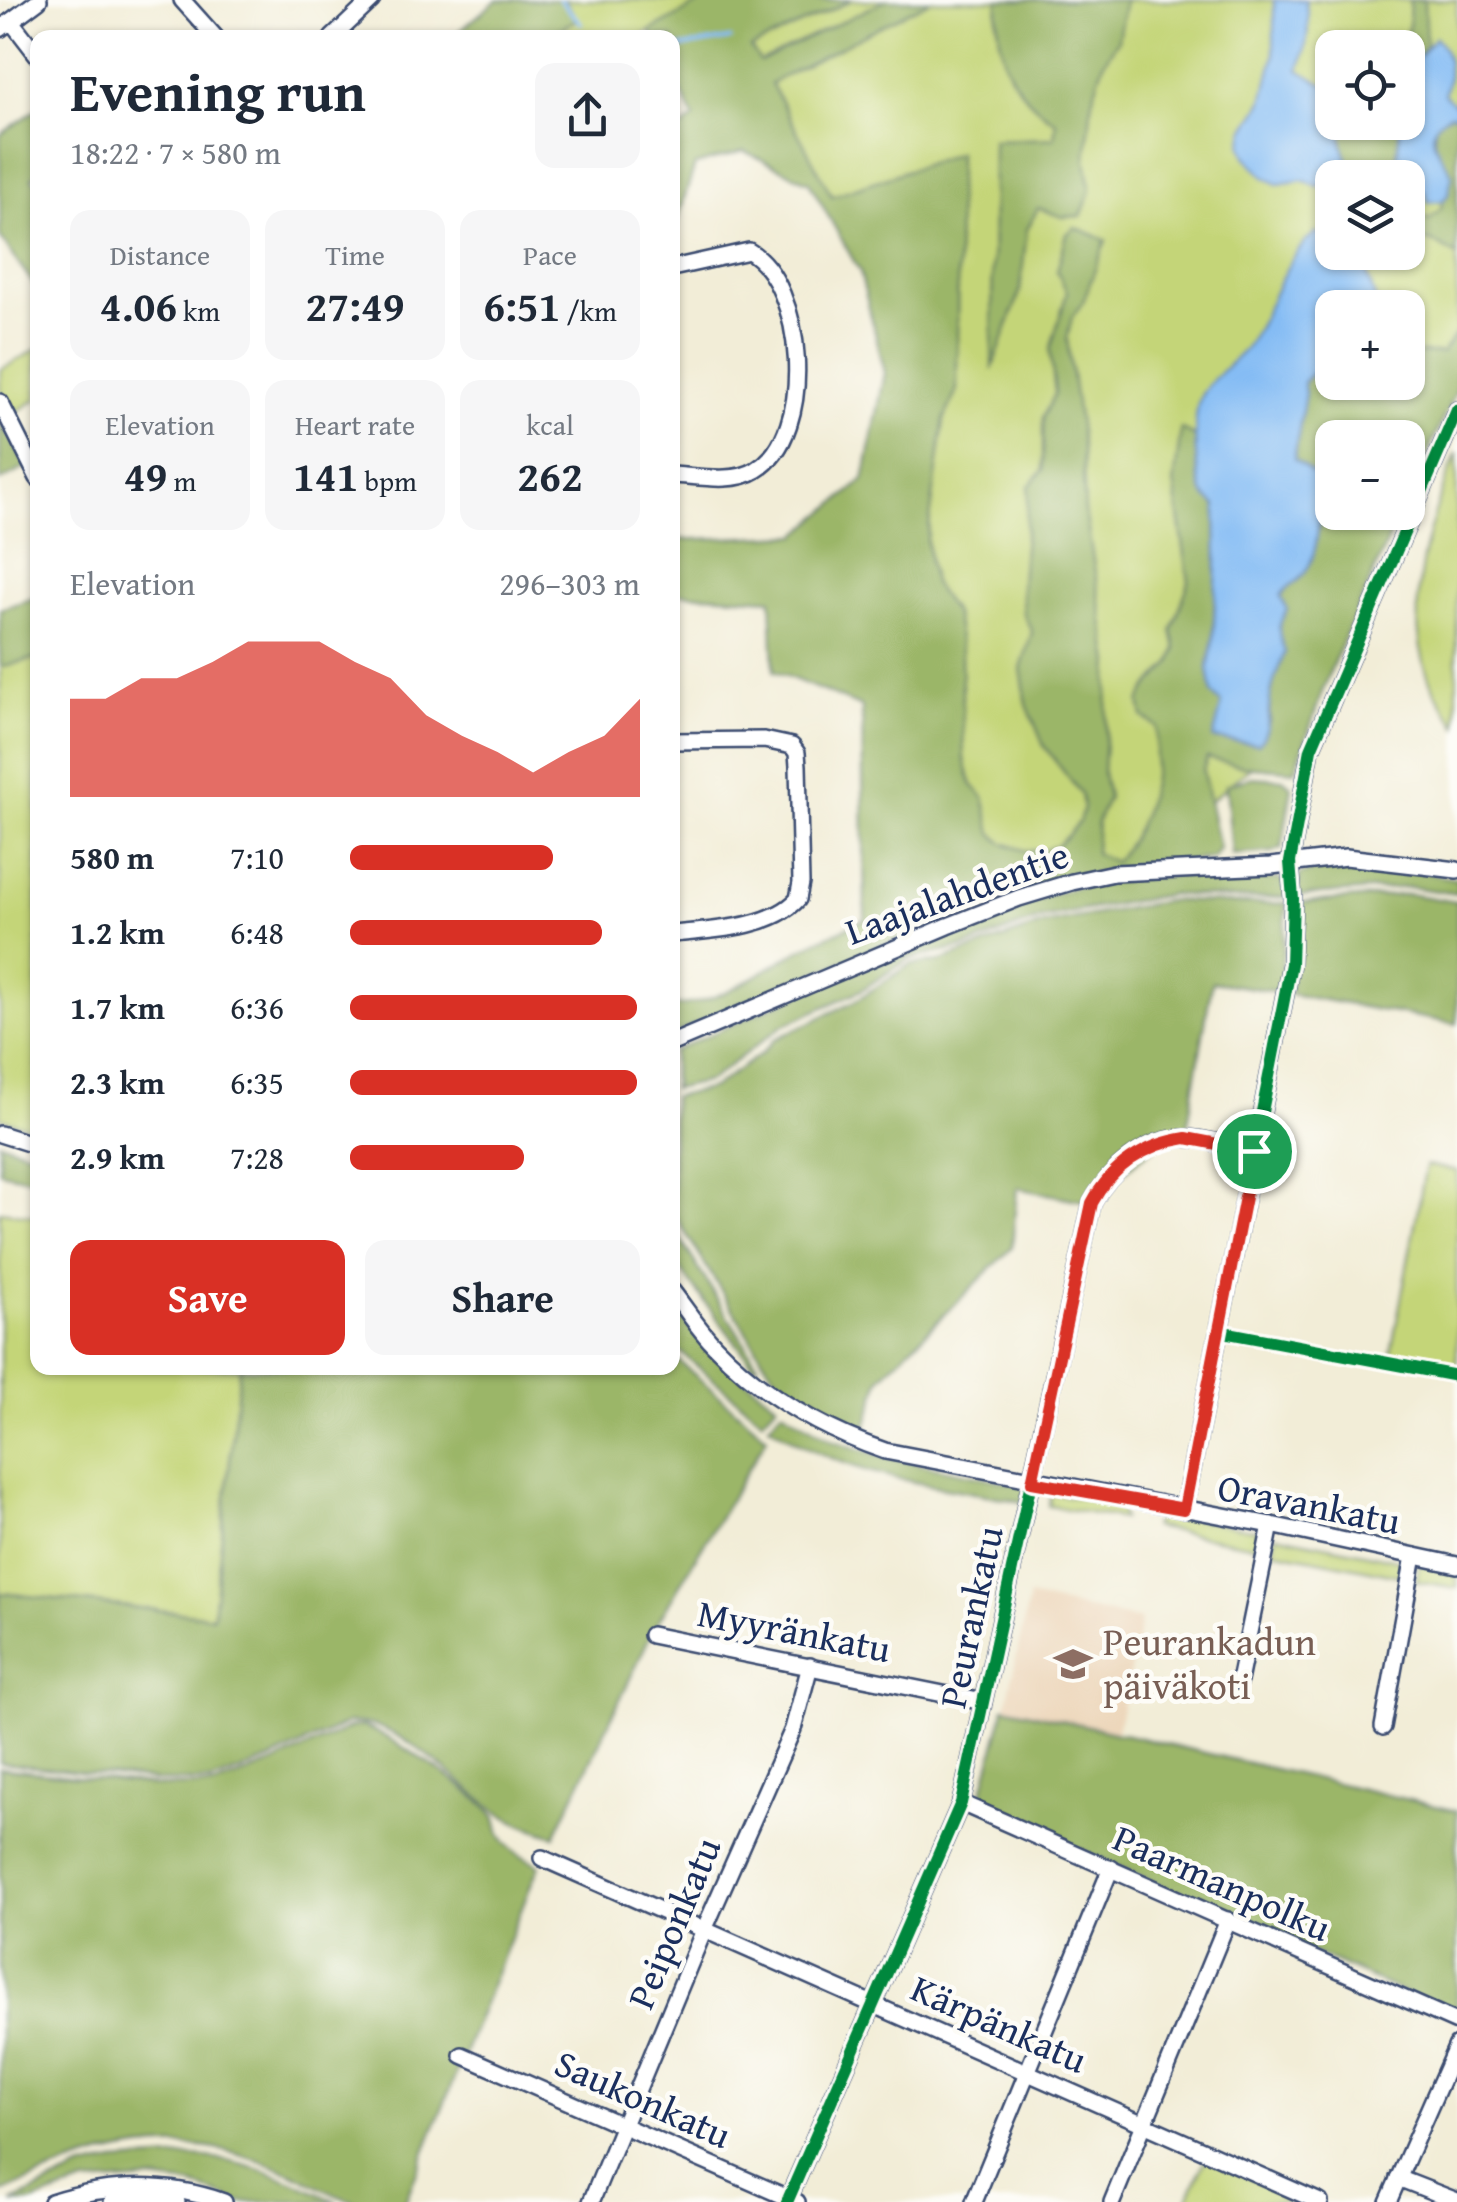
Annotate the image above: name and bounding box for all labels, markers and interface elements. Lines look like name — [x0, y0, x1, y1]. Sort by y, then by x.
map controls — [1315, 30, 1425, 530]
button: locate — [1315, 30, 1425, 140]
text: Evening run — [70, 51, 366, 131]
button: share — [535, 63, 640, 168]
text: 18:22 · 7 × 580 m — [70, 129, 281, 176]
button: layers — [1315, 160, 1425, 270]
text: Distance — [110, 234, 210, 275]
text: Time — [325, 234, 385, 275]
text: Pace — [523, 234, 577, 275]
text: 4.06 — [100, 275, 177, 336]
text: 27:49 — [306, 275, 404, 336]
text: 6:51 — [483, 275, 560, 336]
text: km — [177, 290, 220, 331]
text: /km — [560, 290, 617, 331]
button: + — [1315, 290, 1425, 400]
text: Elevation — [105, 404, 215, 445]
text: Heart rate — [295, 404, 415, 445]
text: kcal — [526, 404, 574, 445]
button: − — [1315, 420, 1425, 530]
text: 49 — [124, 445, 167, 506]
text: 141 — [293, 445, 358, 506]
text: 262 — [517, 445, 583, 506]
text: m — [167, 460, 196, 501]
text: bpm — [358, 460, 417, 501]
text: Elevation — [70, 560, 195, 607]
text: 296–303 m — [499, 560, 640, 607]
street label: Laajalahdentie — [837, 826, 1076, 958]
text: 580 m — [70, 834, 154, 881]
text: 7:10 — [230, 834, 284, 881]
text: 1.2 km — [70, 909, 165, 956]
text: 6:48 — [230, 909, 284, 956]
text: 1.7 km — [70, 984, 165, 1031]
text: 6:36 — [230, 984, 284, 1031]
text: 2.3 km — [70, 1059, 165, 1106]
text: 6:35 — [230, 1059, 284, 1106]
pin — [1212, 1109, 1297, 1194]
icon: arrive — [1227, 1124, 1282, 1179]
text: 2.9 km — [70, 1134, 165, 1181]
text: 7:28 — [230, 1134, 284, 1181]
button: Save — [70, 1240, 345, 1355]
button: Share — [365, 1240, 640, 1355]
street label: Oravankatu — [1213, 1458, 1405, 1548]
street label: Peurankatu — [923, 1520, 1017, 1713]
street label: Myyränkatu — [693, 1584, 896, 1676]
place label: Peurankadun päiväkoti — [1103, 1613, 1316, 1713]
school or university icon: Peurankadun päiväkoti — [1052, 1643, 1094, 1685]
street label: Paarmanpolku — [1105, 1809, 1341, 1955]
street label: Peiponkatu — [612, 1828, 734, 2017]
street label: Kärpänkatu — [903, 1959, 1097, 2087]
street label: Saukonkatu — [546, 2034, 741, 2162]

